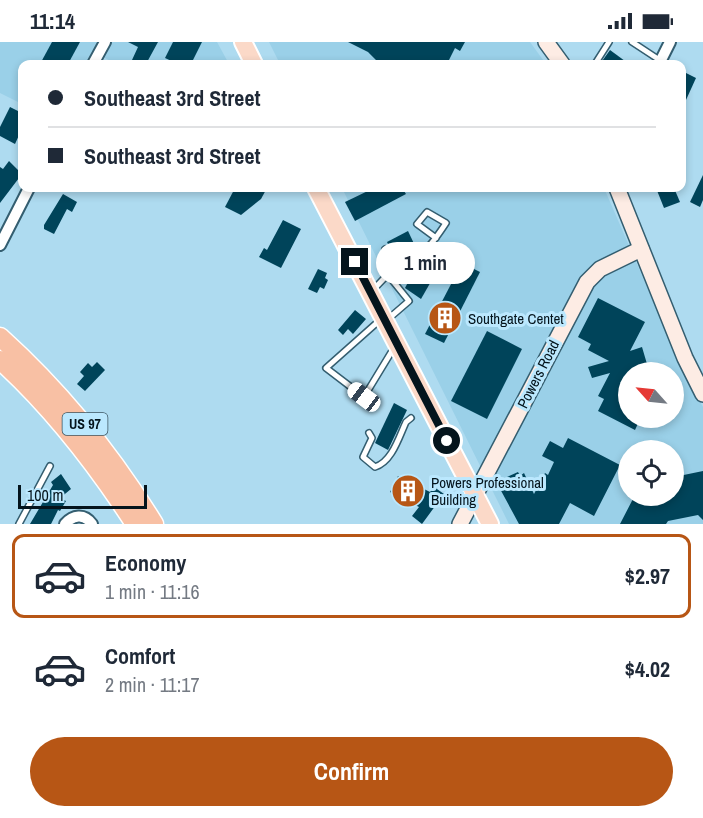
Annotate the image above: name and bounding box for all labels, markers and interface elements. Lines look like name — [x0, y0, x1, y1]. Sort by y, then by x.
text: 11:14 — [30, 6, 75, 36]
text: Southeast 3rd Street — [84, 83, 260, 113]
text: Southeast 3rd Street — [84, 141, 260, 171]
callout: 1 min — [376, 241, 475, 283]
route end — [341, 248, 368, 275]
text: 1 min — [404, 249, 447, 276]
building icon: Southgate Centet — [427, 300, 463, 336]
place label: Southgate Centet — [468, 308, 564, 329]
street label: Powers Road — [512, 336, 564, 412]
north arrow — [618, 362, 684, 428]
map controls — [618, 362, 684, 506]
car — [344, 379, 384, 415]
road number: US 97 — [62, 413, 107, 435]
route start — [433, 427, 460, 454]
button: locate — [618, 440, 684, 506]
place label: Powers Professional Building — [431, 472, 544, 510]
building icon: Powers Professional Building — [390, 473, 426, 509]
scale bar — [18, 482, 147, 510]
text: 100 m — [27, 484, 63, 506]
text: Economy — [105, 548, 186, 578]
icon: car — [33, 549, 87, 603]
text: $2.97 — [625, 561, 670, 591]
text: 1 min · 11:16 — [105, 578, 200, 605]
text: Comfort — [105, 641, 175, 671]
icon: car — [33, 642, 87, 696]
text: $4.02 — [625, 654, 670, 684]
text: 2 min · 11:17 — [105, 671, 200, 698]
button: Confirm — [30, 737, 673, 806]

